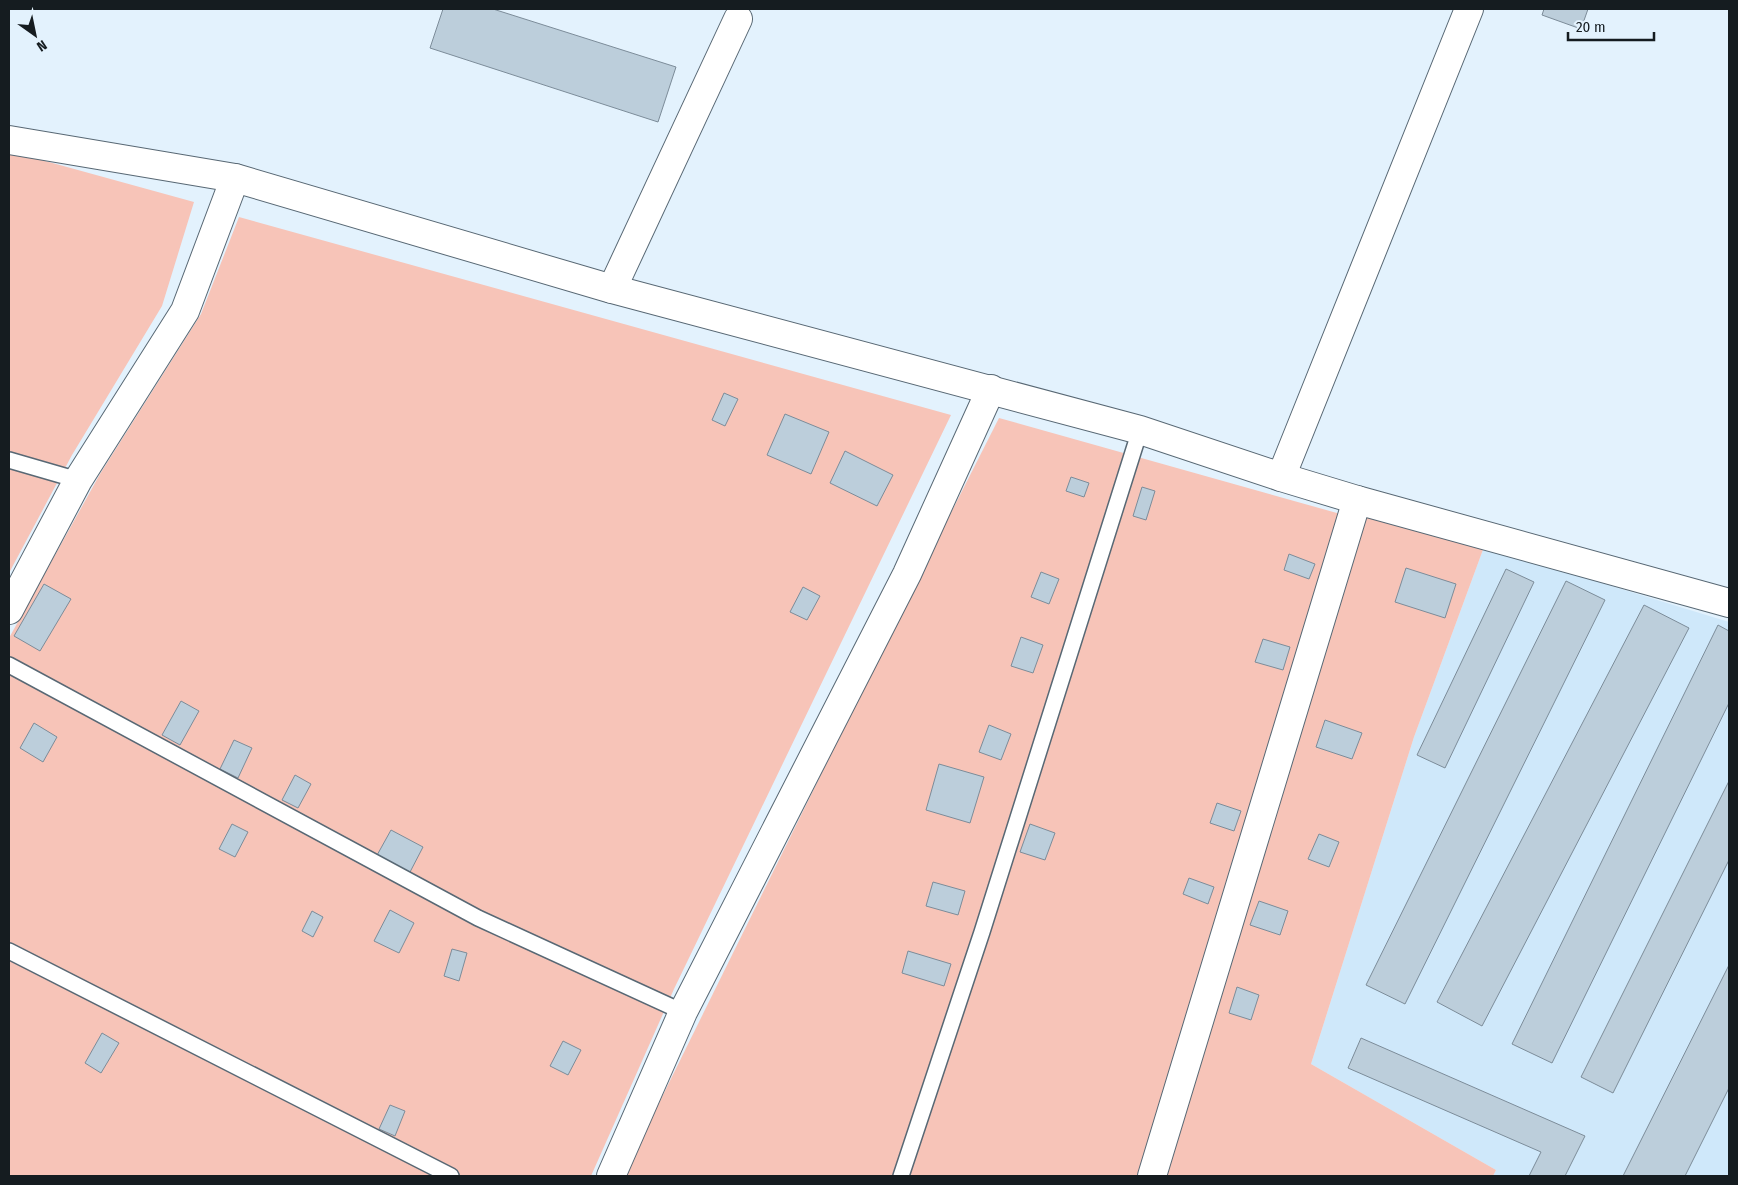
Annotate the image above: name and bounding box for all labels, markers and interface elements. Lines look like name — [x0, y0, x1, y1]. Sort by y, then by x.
north arrow — [10, 10, 60, 60]
scale bar — [1568, 10, 1654, 42]
text: 20 m — [1576, 18, 1606, 36]
text: N — [34, 36, 50, 55]

